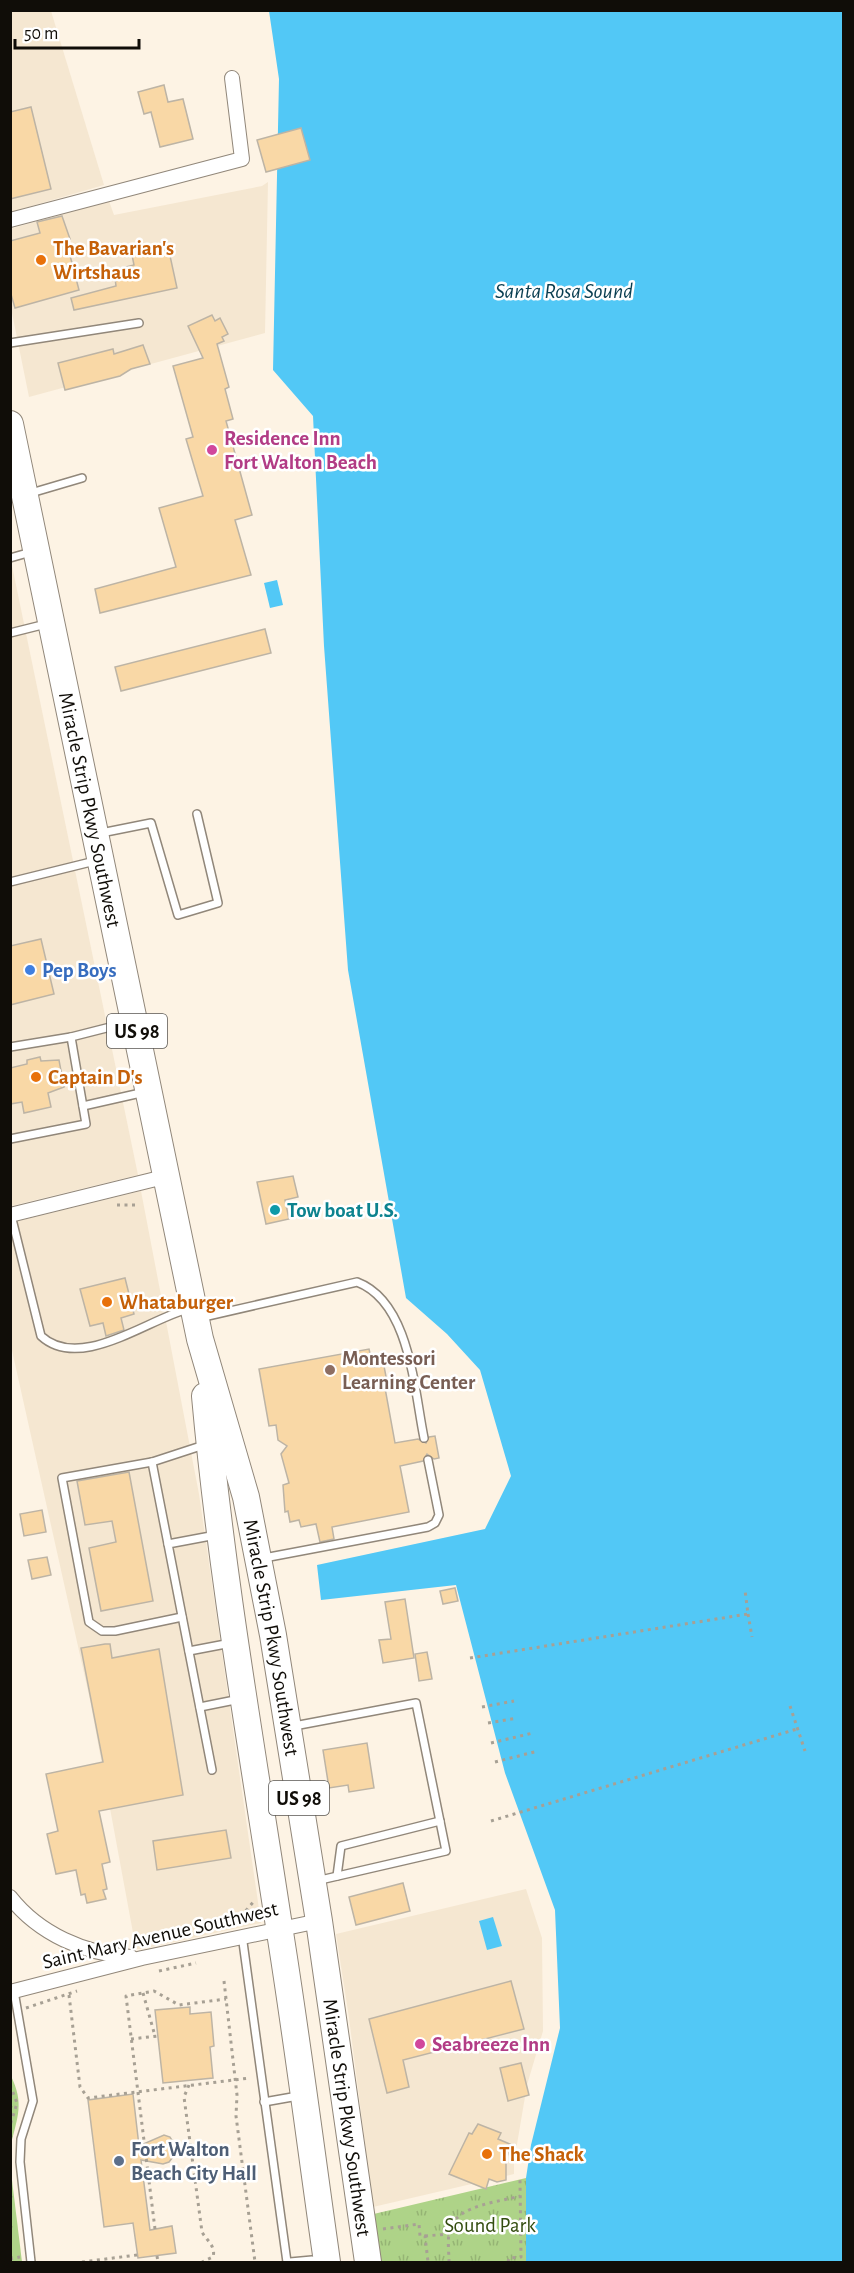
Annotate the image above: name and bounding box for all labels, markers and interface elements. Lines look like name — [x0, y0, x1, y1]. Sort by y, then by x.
scale bar — [15, 12, 140, 50]
text: 50 m — [24, 25, 58, 43]
place label: The Bavarian's Wirtshaus — [53, 238, 174, 283]
marker: The Bavarian's Wirtshaus — [34, 253, 48, 267]
water label: Santa Rosa Sound — [495, 280, 633, 302]
place label: Residence Inn Fort Walton Beach — [224, 428, 377, 473]
marker: Residence Inn Fort Walton Beach — [205, 443, 219, 457]
street label: Miracle Strip Pkwy Southwest — [55, 690, 124, 930]
place label: Pep Boys — [42, 960, 117, 981]
marker: Pep Boys — [23, 963, 37, 977]
road number: US 98 — [107, 1014, 167, 1048]
place label: Captain D's — [48, 1067, 143, 1088]
marker: Captain D's — [29, 1070, 43, 1084]
place label: Tow boat U.S. — [287, 1200, 398, 1221]
marker: Tow boat U.S. — [268, 1203, 282, 1217]
place label: Whataburger — [119, 1292, 234, 1313]
marker: Whataburger — [100, 1295, 114, 1309]
place label: Montessori Learning Center — [342, 1348, 476, 1393]
marker: Montessori Learning Center — [323, 1363, 337, 1377]
street label: Miracle Strip Pkwy Southwest — [240, 1518, 302, 1758]
road number: US 98 — [269, 1781, 329, 1815]
street label: Saint Mary Avenue Southwest — [40, 1898, 280, 1973]
street label: Miracle Strip Pkwy Southwest — [319, 1997, 374, 2238]
place label: Seabreeze Inn — [432, 2034, 550, 2055]
marker: Seabreeze Inn — [413, 2037, 427, 2051]
place label: Fort Walton Beach City Hall — [131, 2139, 257, 2184]
place label: The Shack — [499, 2144, 585, 2165]
marker: The Shack — [480, 2147, 494, 2161]
marker: Fort Walton Beach City Hall — [112, 2154, 126, 2168]
park label: Sound Park — [444, 2215, 536, 2236]

